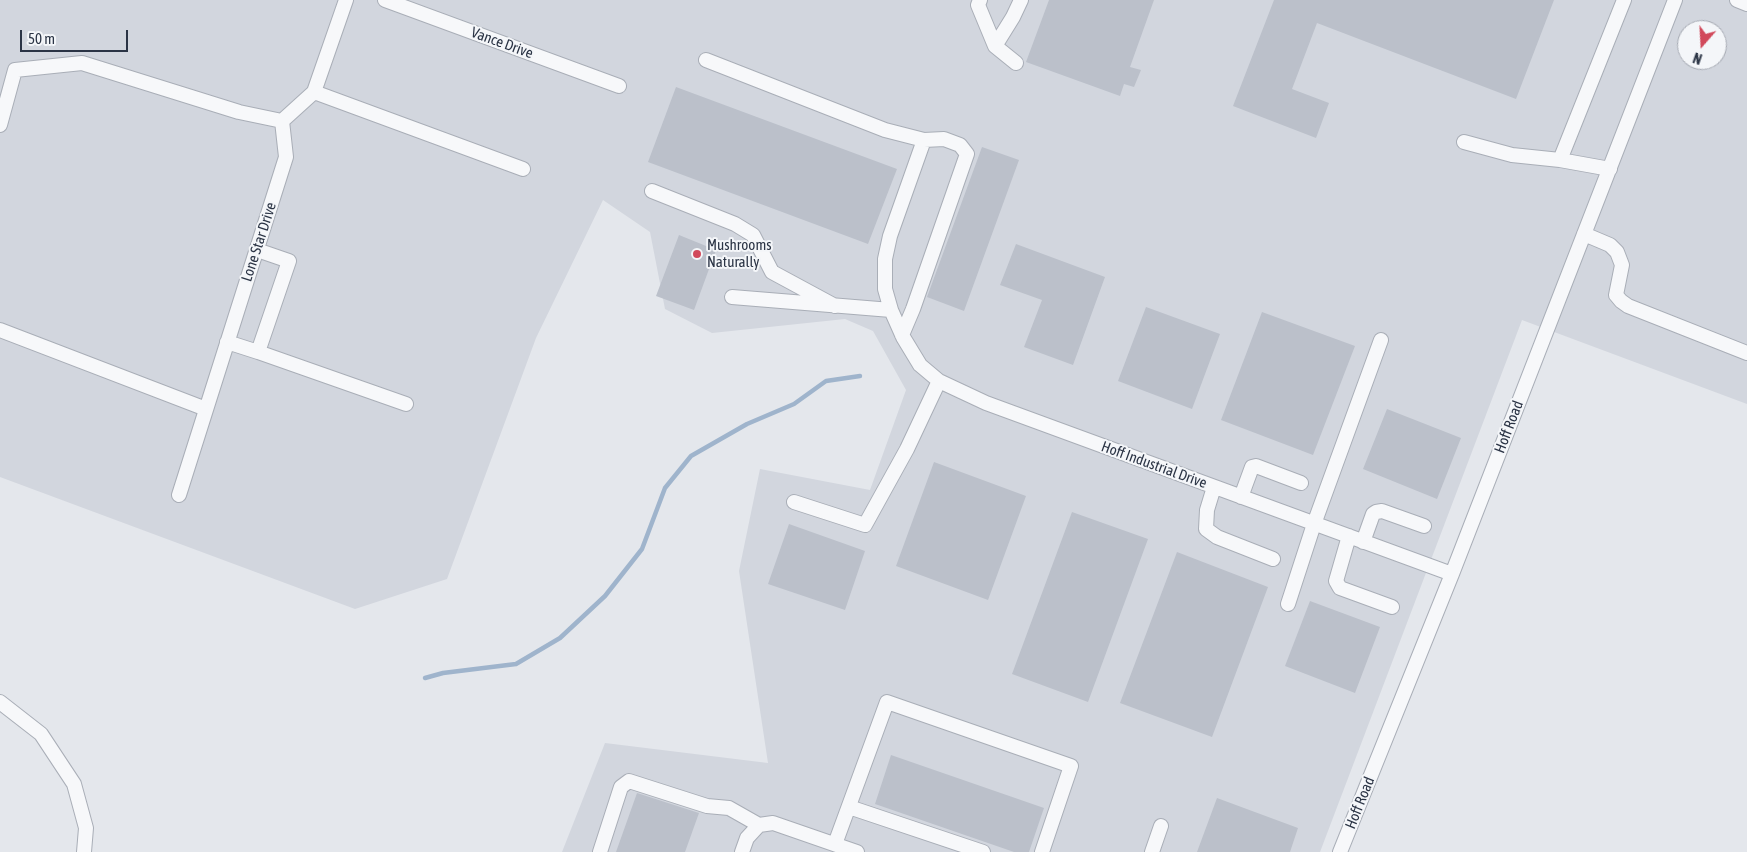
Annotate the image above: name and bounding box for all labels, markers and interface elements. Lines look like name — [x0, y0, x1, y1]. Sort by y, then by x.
scale bar — [22, 20, 130, 52]
north arrow — [1677, 20, 1727, 70]
street label: Vance Drive — [469, 23, 535, 63]
text: 50 m — [28, 30, 55, 47]
text: N — [1691, 49, 1704, 67]
street label: Lone Star Drive — [238, 200, 280, 284]
place label: Mushrooms Naturally — [707, 236, 771, 271]
marker: Mushrooms Naturally — [691, 248, 703, 260]
street label: Hoff Road — [1491, 398, 1527, 456]
street label: Hoff Industrial Drive — [1099, 438, 1209, 492]
street label: Hoff Road — [1341, 774, 1379, 832]

